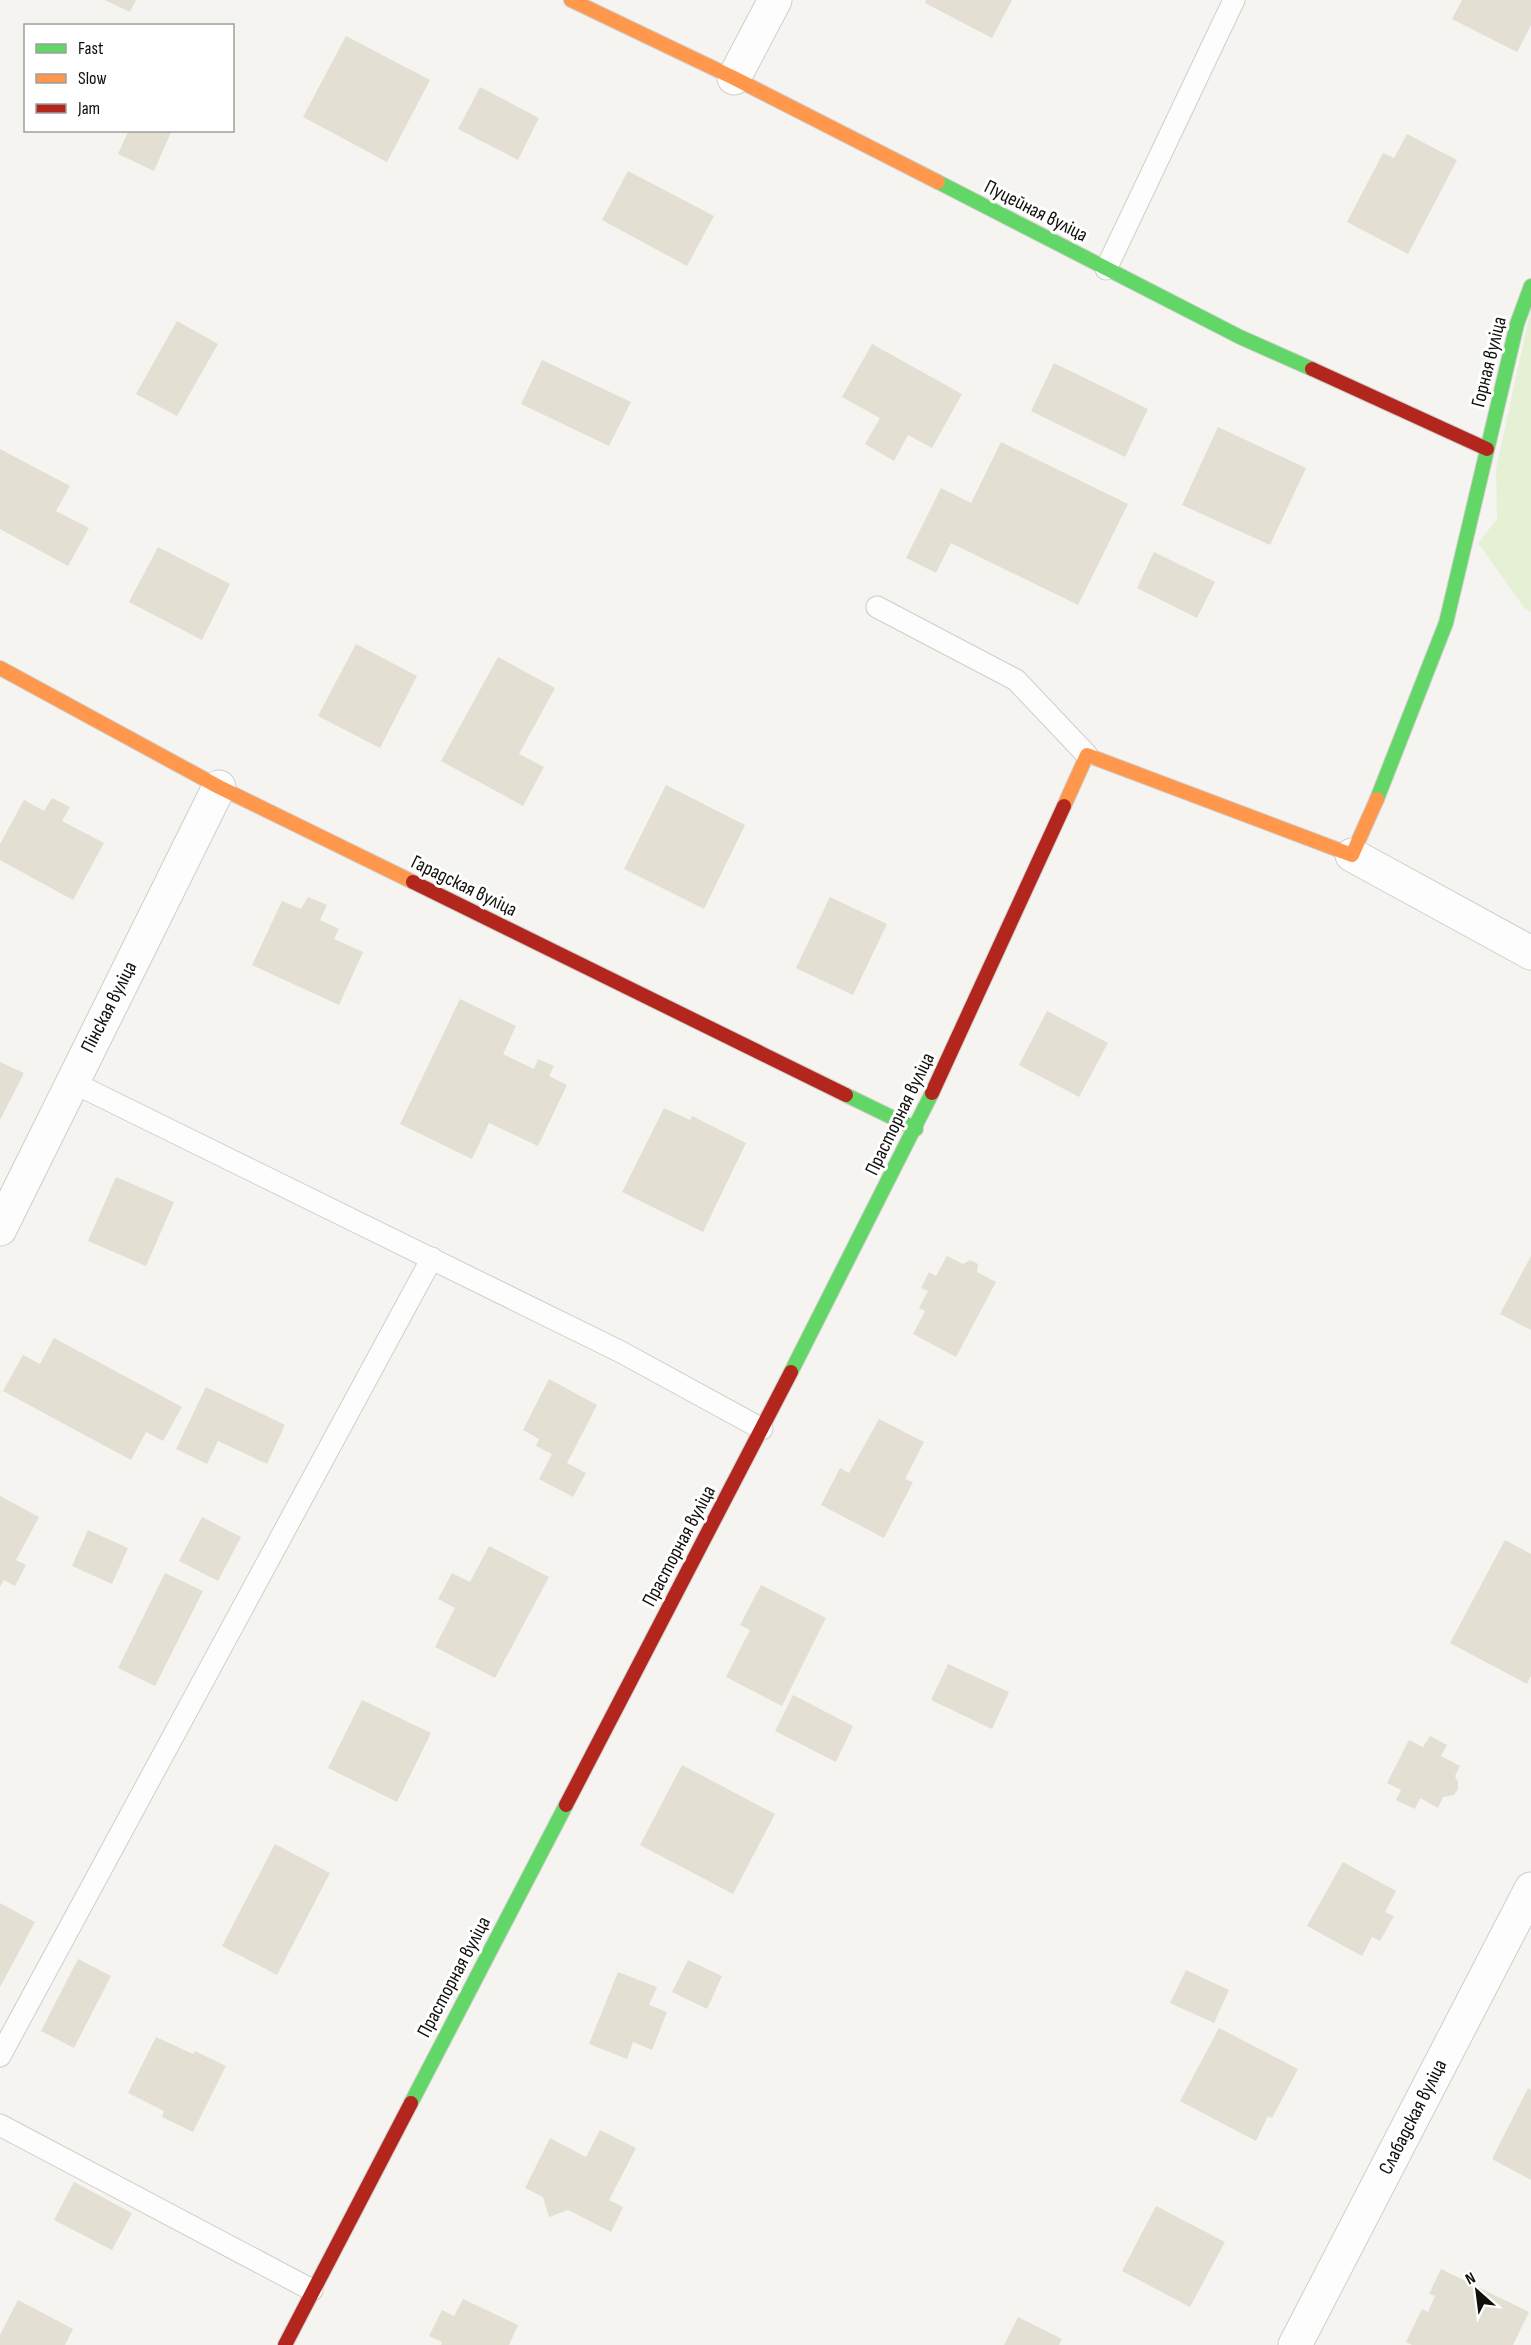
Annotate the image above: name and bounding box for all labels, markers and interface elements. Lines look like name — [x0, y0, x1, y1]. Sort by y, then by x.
legend — [24, 24, 234, 132]
text: Fast — [78, 38, 104, 59]
text: Slow — [78, 68, 107, 89]
text: Jam — [77, 98, 100, 119]
street label: Пуцейная вуліца — [980, 175, 1092, 247]
street label: Горная вуліца — [1466, 314, 1512, 410]
street label: Гарадская вуліца — [407, 850, 521, 922]
street label: Пінская вуліца — [76, 957, 142, 1057]
street label: Прасторная вуліца — [860, 1049, 940, 1179]
street label: Прасторная вуліца — [637, 1482, 721, 1610]
street label: Прасторная вуліца — [412, 1913, 496, 2041]
street label: Слабадская вуліца — [1374, 2055, 1452, 2179]
north arrow — [1447, 2261, 1507, 2321]
text: N — [1462, 2269, 1479, 2289]

